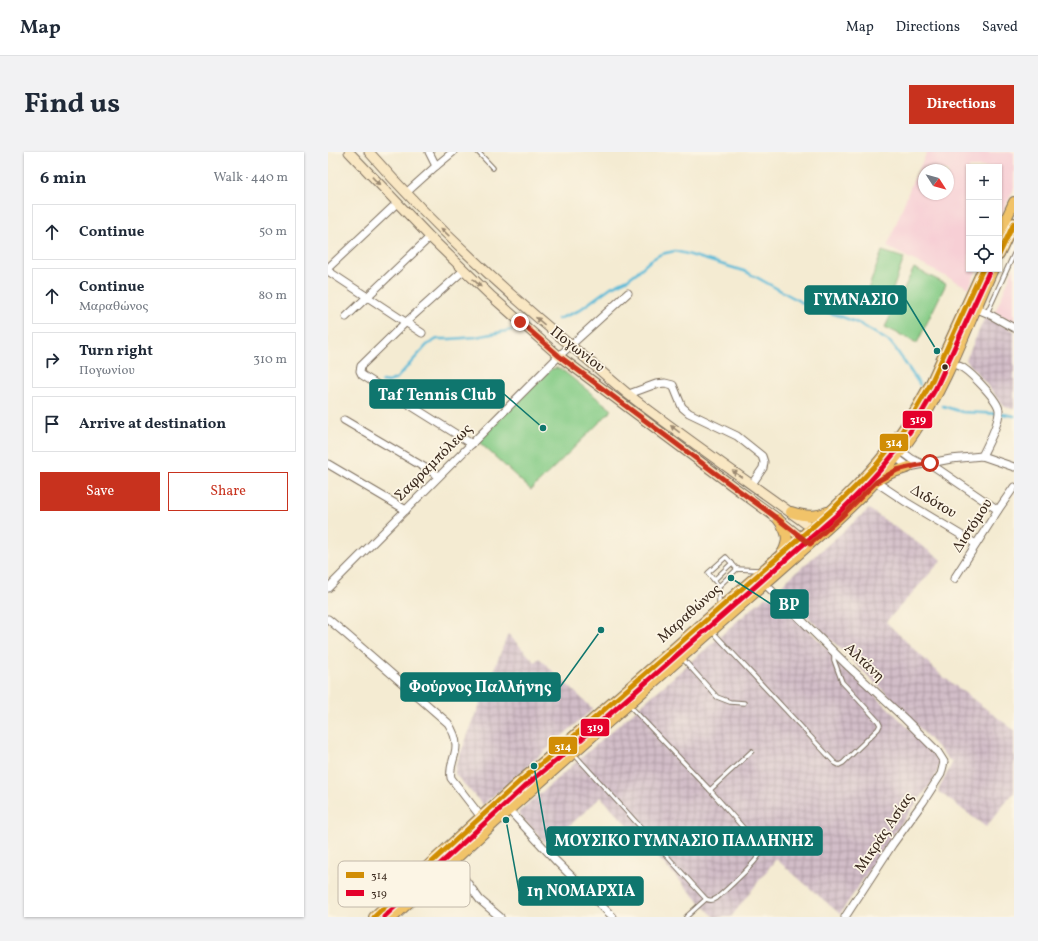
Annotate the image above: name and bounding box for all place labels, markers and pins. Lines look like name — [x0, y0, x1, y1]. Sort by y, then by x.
callout: ΓΥΜΝΑΣΙΟ — [805, 286, 906, 314]
unlabelled marker — [940, 362, 950, 372]
callout: Taf Tennis Club — [370, 380, 504, 408]
callout: BP — [771, 590, 808, 618]
callout: Φούρνος Παλλήνης — [401, 673, 560, 701]
callout: ΜΟΥΣΙΚΟ ΓΥΜΝΑΣΙΟ ΠΑΛΛΗΝΗΣ — [547, 827, 822, 855]
callout: 1η ΝΟΜΑΡΧΙΑ — [519, 877, 643, 905]

